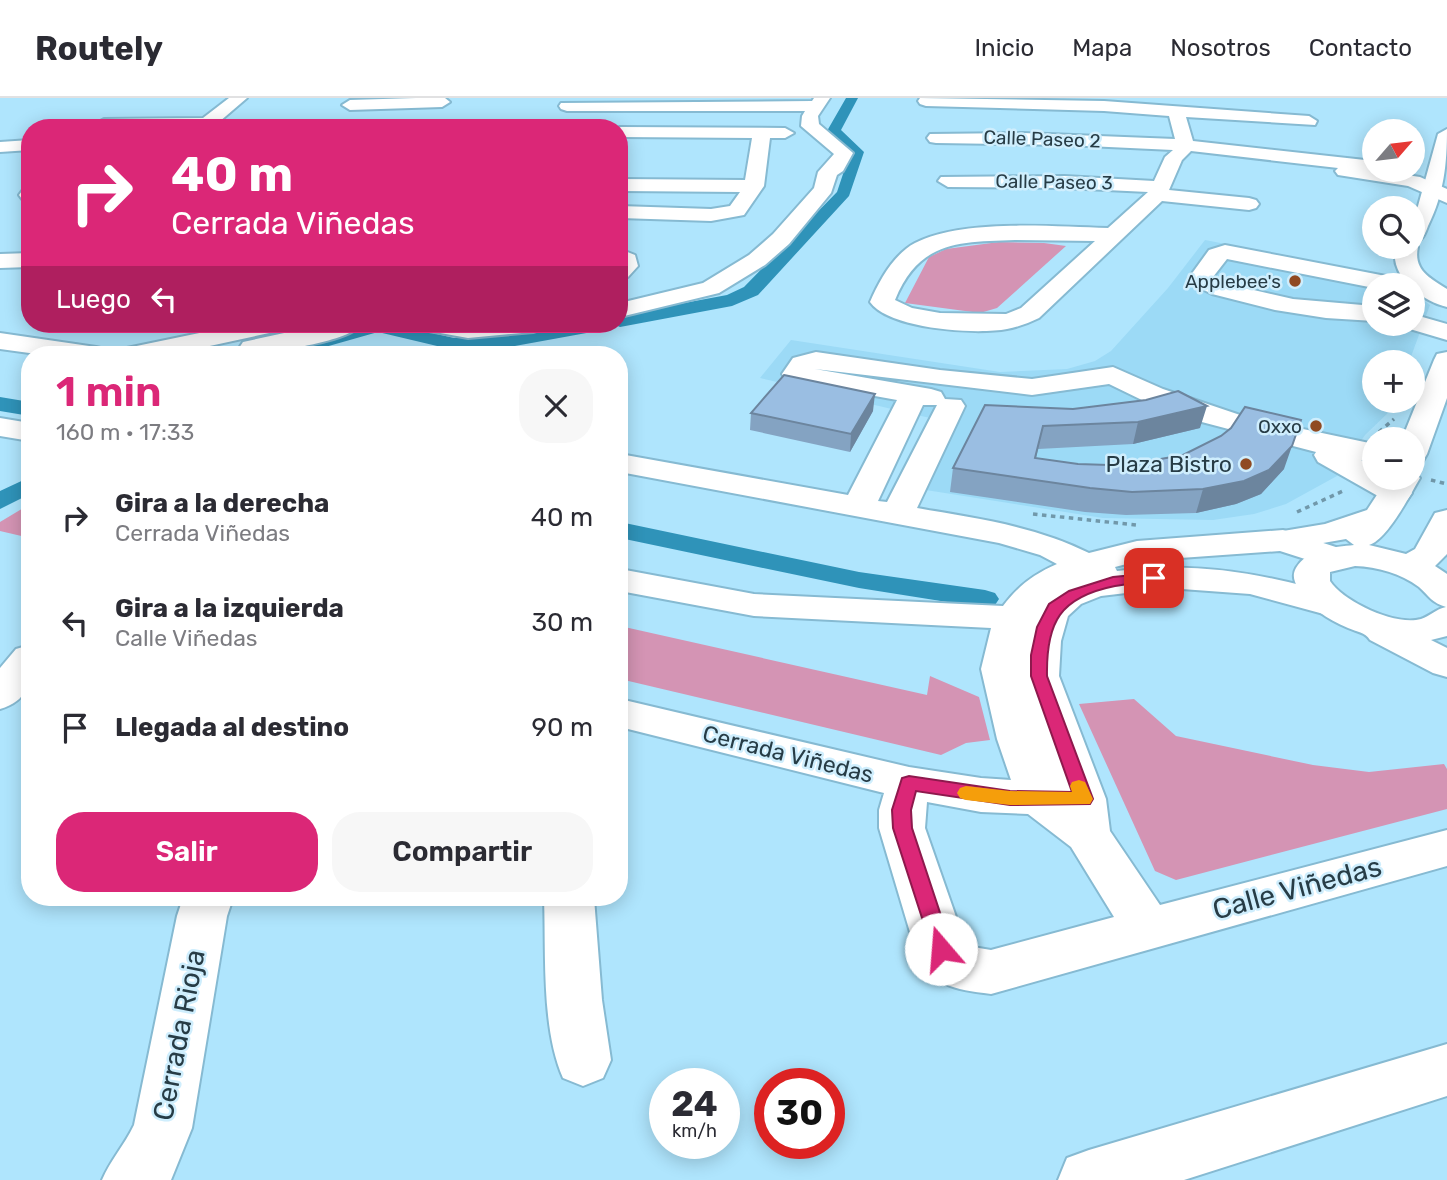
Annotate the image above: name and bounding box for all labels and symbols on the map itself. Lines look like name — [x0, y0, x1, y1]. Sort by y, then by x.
north arrow — [1362, 119, 1424, 182]
street label: Calle Paseo 2 — [983, 125, 1101, 153]
street label: Calle Paseo 3 — [995, 169, 1113, 195]
place label: Applebee's — [1185, 270, 1281, 293]
marker: Applebee's — [1287, 273, 1303, 289]
place label: Oxxo — [1258, 415, 1302, 438]
marker: Oxxo — [1308, 418, 1324, 434]
place label: Plaza Bistro — [1106, 450, 1232, 478]
marker: Plaza Bistro — [1238, 456, 1254, 472]
pin — [1124, 548, 1184, 608]
street label: Cerrada Viñedas — [700, 719, 876, 789]
street label: Calle Viñedas — [1209, 850, 1385, 926]
position arrow — [904, 912, 978, 986]
street label: Cerrada Rioja — [146, 947, 212, 1123]
speed limit sign: 30 — [754, 1068, 845, 1159]

